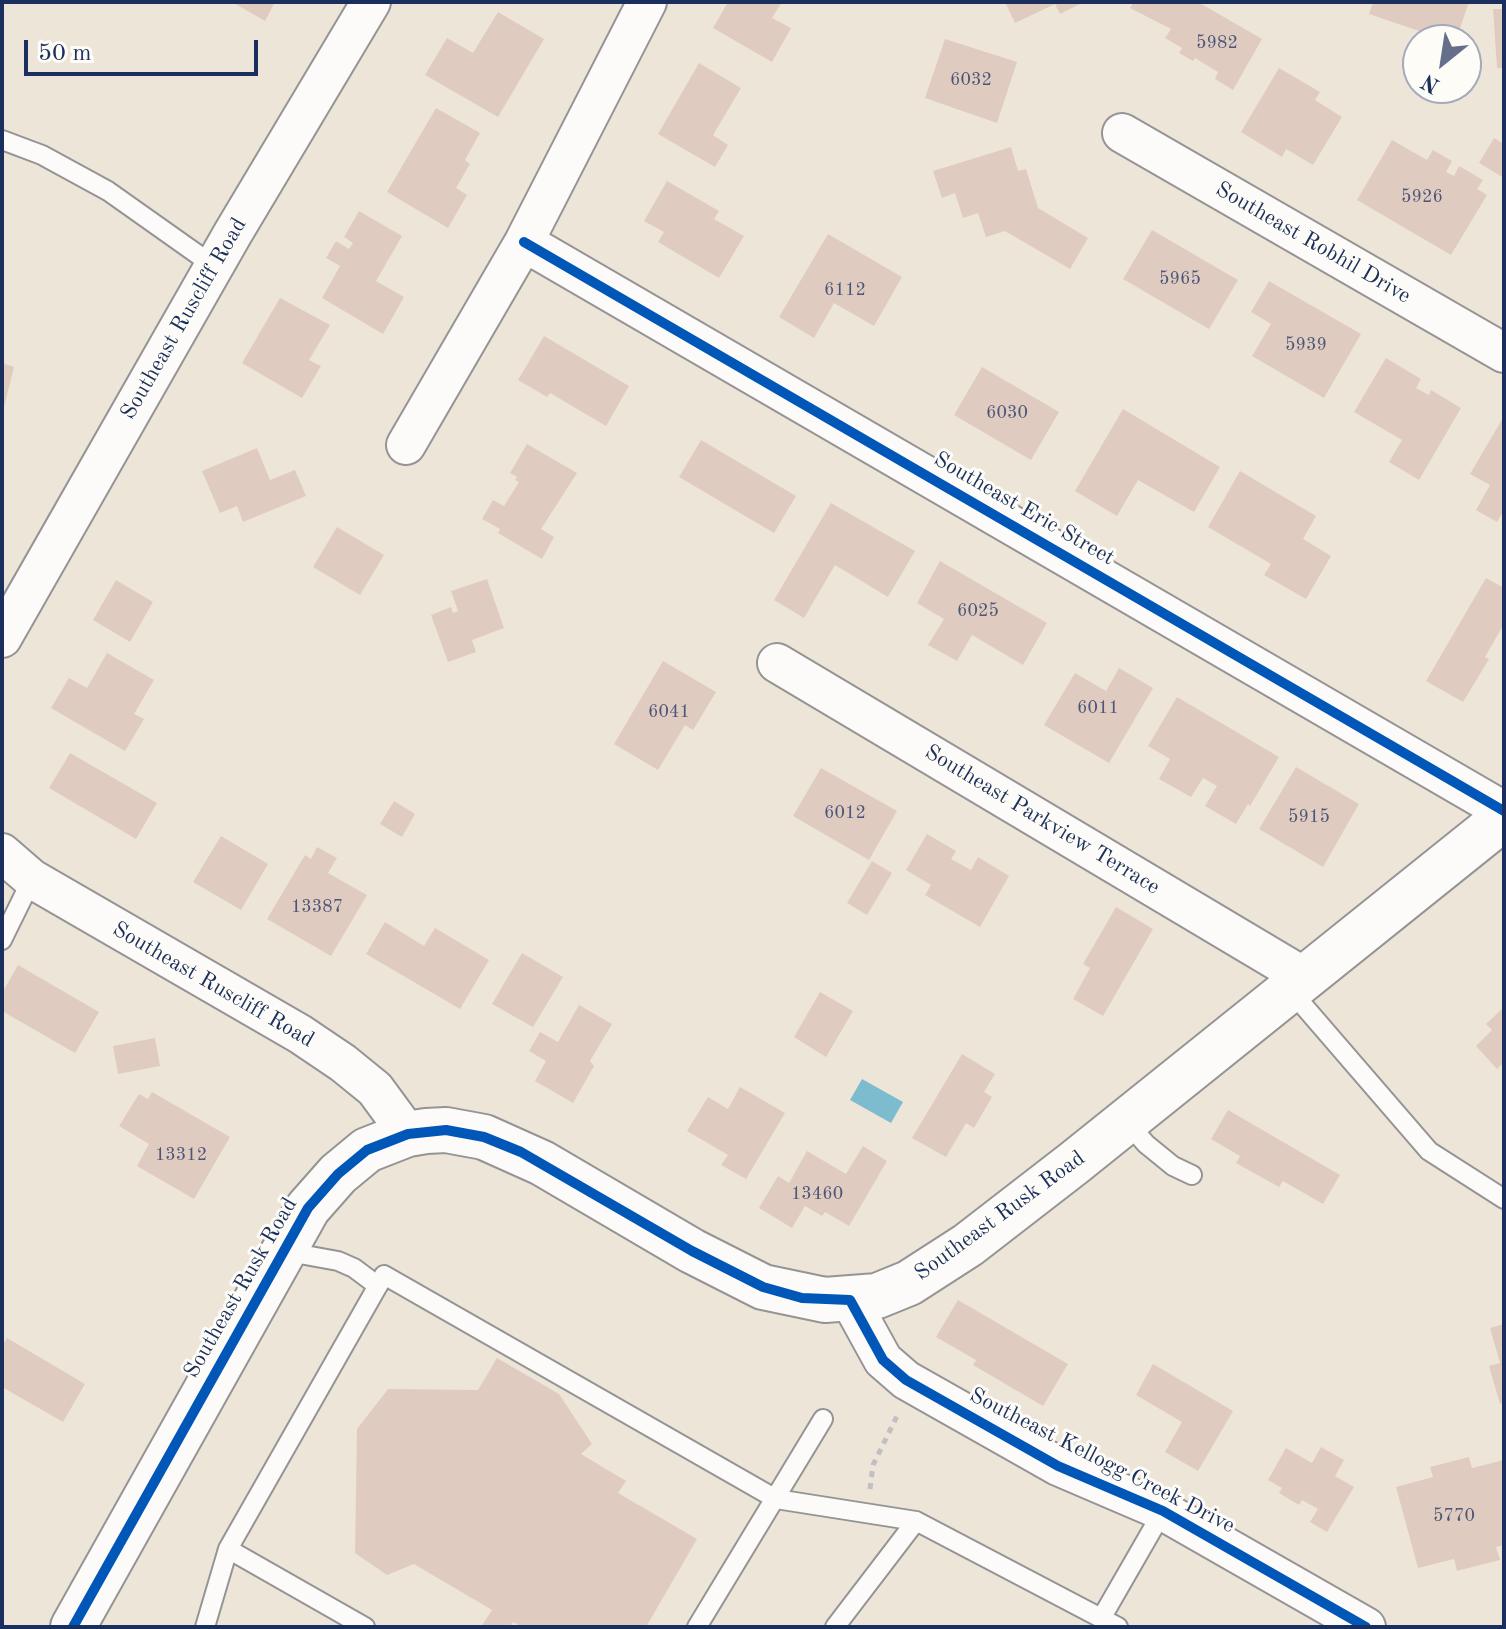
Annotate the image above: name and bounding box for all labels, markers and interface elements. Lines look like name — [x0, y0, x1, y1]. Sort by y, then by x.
scale bar — [28, 24, 262, 74]
north arrow — [1402, 24, 1482, 104]
house number: 5982 — [1196, 32, 1238, 54]
text: 50 m — [38, 42, 92, 66]
house number: 6032 — [950, 69, 992, 91]
text: N — [1418, 69, 1444, 97]
street label: Southeast Robhil Drive — [1211, 176, 1415, 310]
house number: 5926 — [1401, 186, 1443, 208]
street label: Southeast Ruscliff Road — [115, 213, 253, 425]
house number: 5965 — [1159, 268, 1201, 290]
house number: 6112 — [824, 279, 866, 301]
house number: 5939 — [1285, 334, 1327, 356]
house number: 6030 — [986, 402, 1028, 424]
street label: Southeast Eric Street — [929, 446, 1119, 572]
house number: 6025 — [957, 600, 999, 622]
house number: 6011 — [1077, 697, 1119, 719]
house number: 6041 — [648, 701, 690, 723]
street label: Southeast Parkview Terrace — [920, 739, 1164, 901]
house number: 6012 — [824, 802, 866, 824]
house number: 5915 — [1288, 806, 1330, 828]
house number: 13387 — [291, 896, 343, 918]
street label: Southeast Ruscliff Road — [107, 916, 319, 1054]
house number: 13312 — [155, 1144, 207, 1166]
street label: Southeast Rusk Road — [910, 1145, 1090, 1287]
house number: 13460 — [791, 1183, 843, 1205]
street label: Southeast Rusk Road — [179, 1193, 303, 1383]
street label: Southeast Kellogg Creek Drive — [965, 1382, 1239, 1540]
house number: 5770 — [1433, 1505, 1475, 1527]

